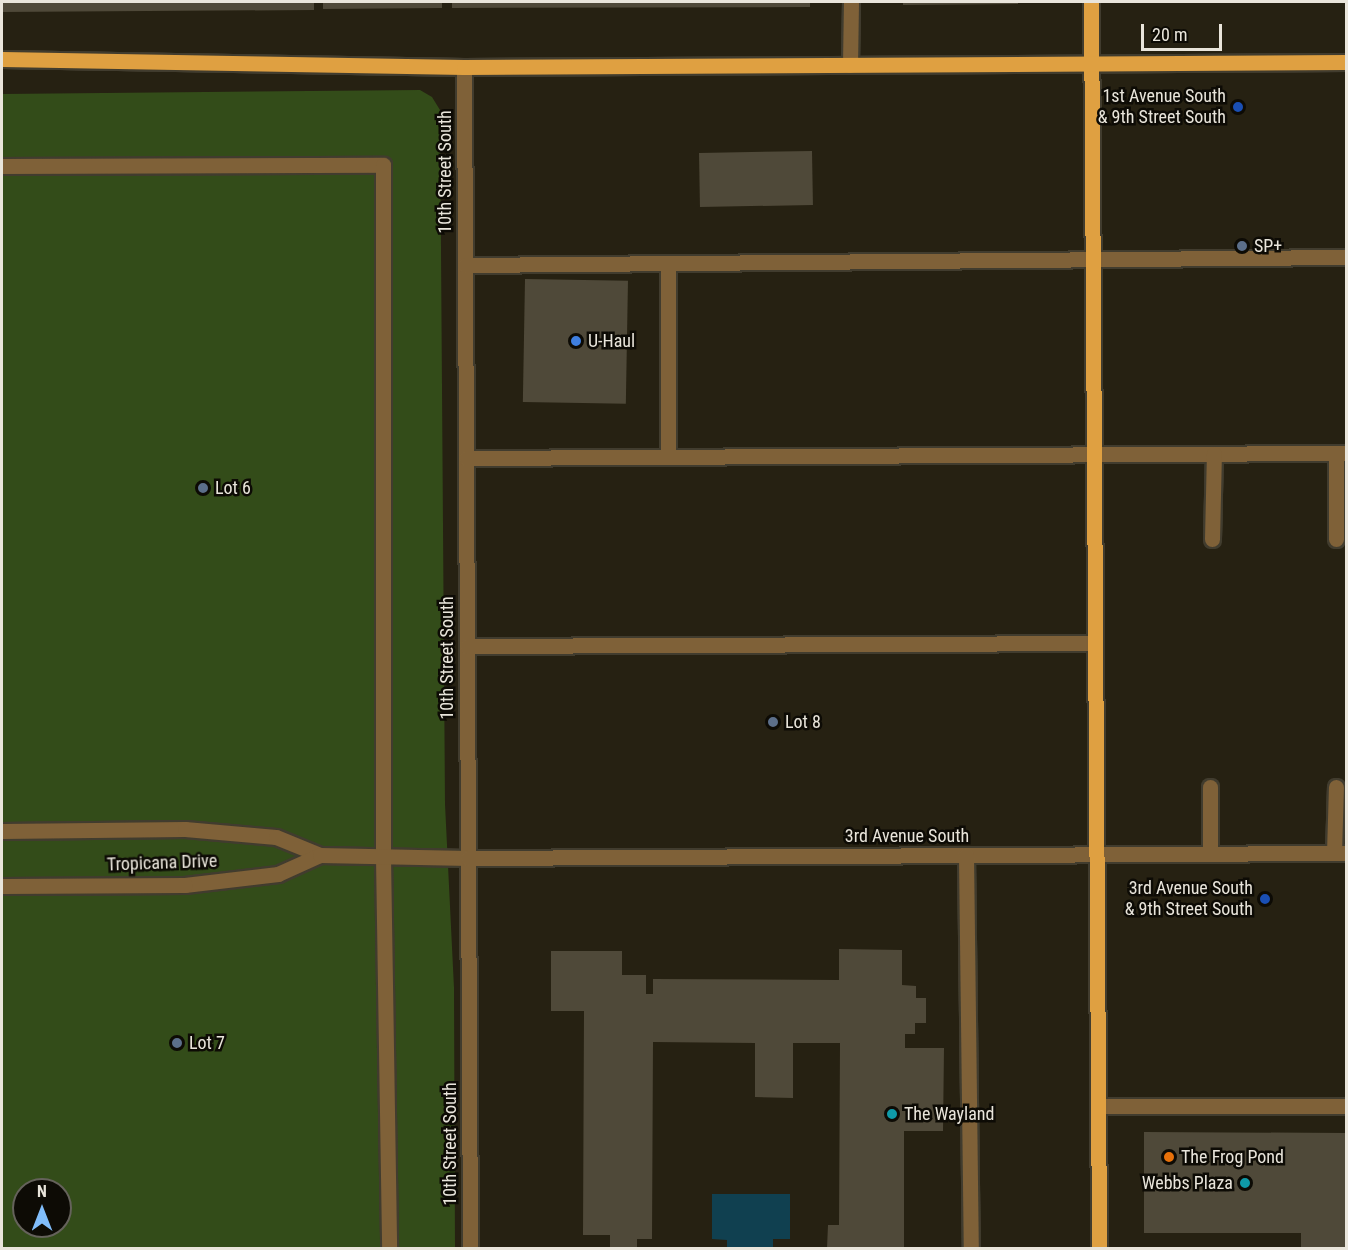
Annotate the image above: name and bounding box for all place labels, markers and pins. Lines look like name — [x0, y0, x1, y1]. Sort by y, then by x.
place label: 1st Avenue South & 9th Street South — [1098, 86, 1226, 128]
marker: 1st Avenue South & 9th Street South — [1231, 100, 1245, 114]
place label: SP+ — [1254, 235, 1282, 257]
marker: SP+ — [1235, 239, 1249, 253]
place label: U-Haul — [588, 330, 635, 352]
marker: U-Haul — [569, 334, 583, 348]
place label: Lot 6 — [215, 477, 251, 499]
marker: Lot 6 — [196, 481, 210, 495]
place label: Lot 8 — [785, 711, 821, 733]
marker: Lot 8 — [766, 715, 780, 729]
place label: 3rd Avenue South & 9th Street South — [1125, 878, 1253, 920]
marker: 3rd Avenue South & 9th Street South — [1258, 892, 1272, 906]
place label: Lot 7 — [189, 1032, 225, 1054]
marker: Lot 7 — [170, 1036, 184, 1050]
place label: The Wayland — [904, 1103, 994, 1125]
marker: The Wayland — [885, 1107, 899, 1121]
place label: The Frog Pond — [1181, 1146, 1284, 1168]
marker: The Frog Pond — [1162, 1150, 1176, 1164]
place label: Webbs Plaza — [1142, 1172, 1233, 1194]
marker: Webbs Plaza — [1238, 1176, 1252, 1190]

